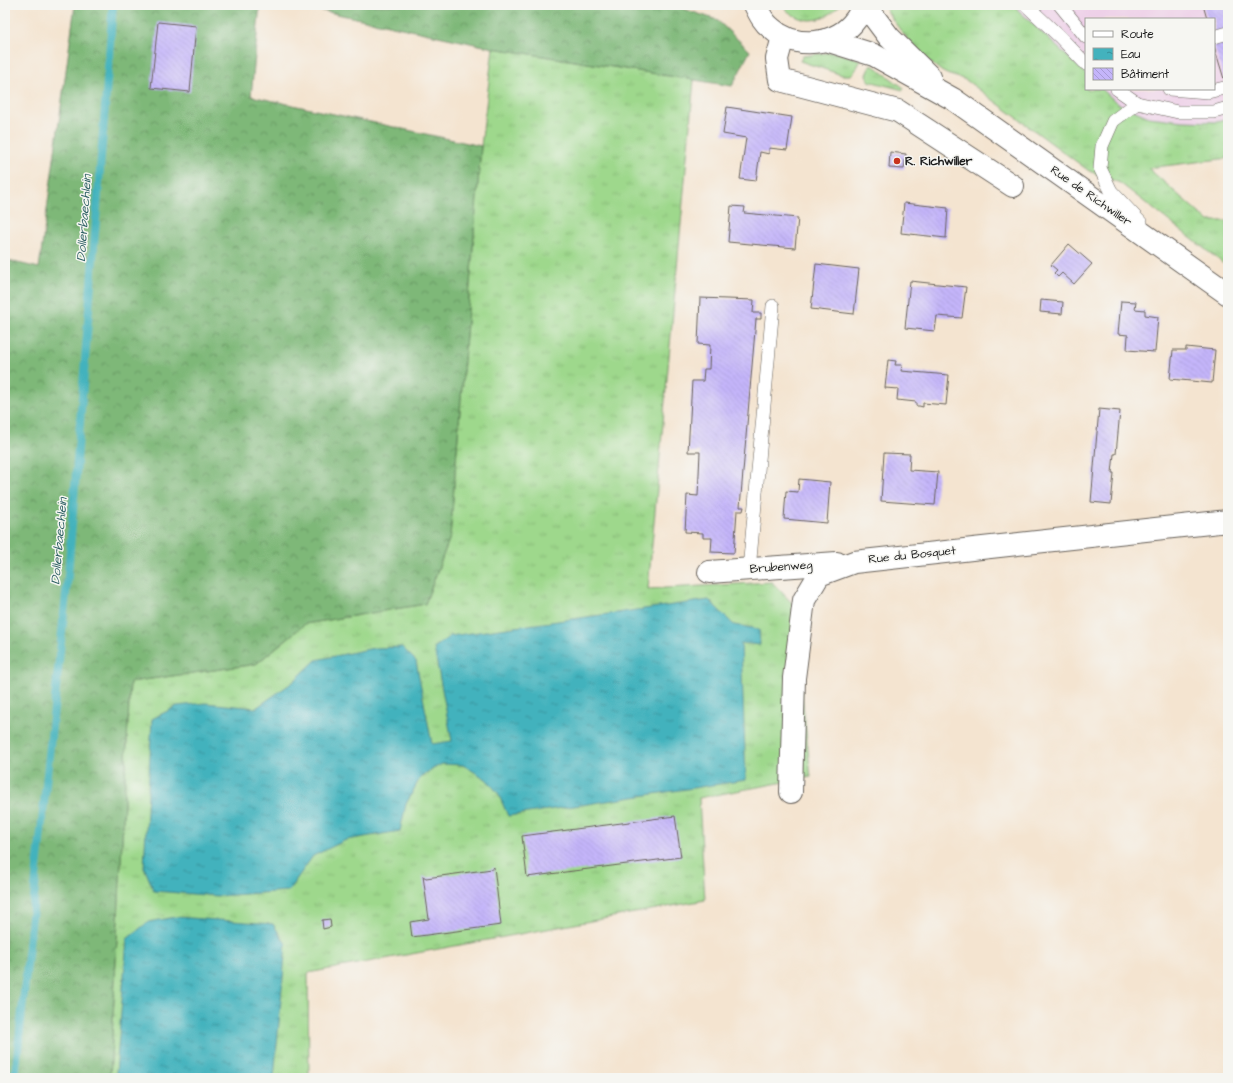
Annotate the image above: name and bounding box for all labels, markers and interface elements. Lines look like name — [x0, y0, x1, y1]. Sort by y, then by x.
legend — [1085, 18, 1215, 90]
text: Route — [1121, 26, 1154, 43]
text: Eau — [1121, 46, 1140, 63]
text: Bâtiment — [1121, 66, 1169, 83]
place label: R. Richwiller — [905, 153, 973, 170]
marker: R. Richwiller — [892, 156, 902, 166]
street label: Rue de Richwiller — [1047, 162, 1135, 231]
water label: Dollerbaechlein — [72, 172, 96, 262]
water label: Dollerbaechlein — [46, 495, 72, 585]
street label: Rue du Bosquet — [867, 542, 957, 568]
street label: Brubenweg — [749, 556, 813, 579]

